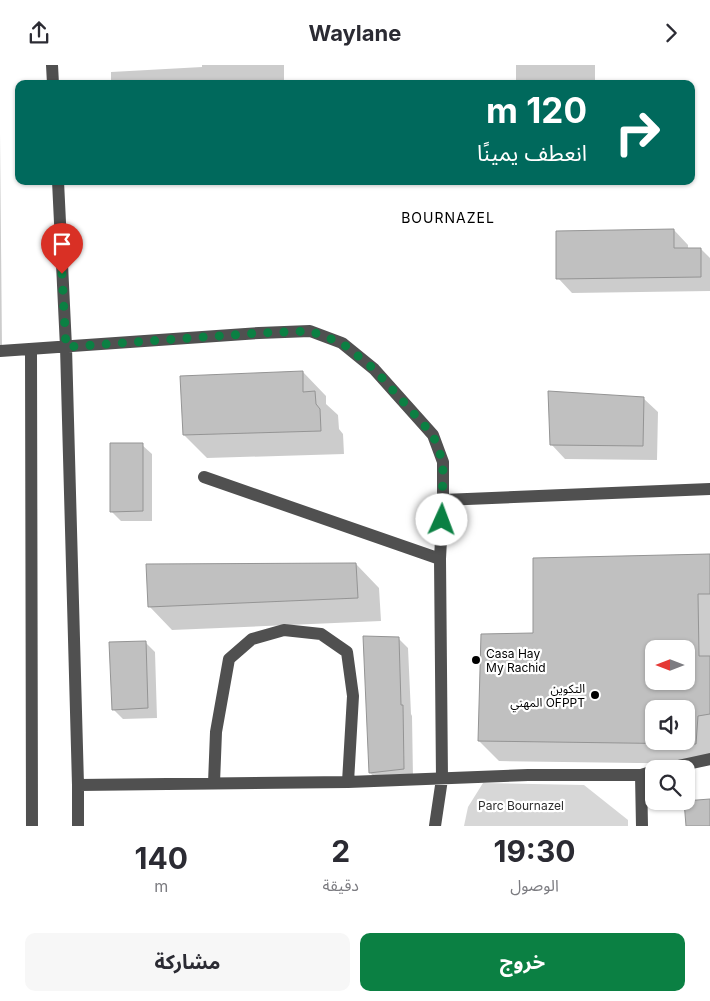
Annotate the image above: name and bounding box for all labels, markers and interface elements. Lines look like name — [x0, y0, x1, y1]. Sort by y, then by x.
icon: share — [25, 19, 53, 47]
icon: forward — [657, 19, 685, 47]
text: Waylane — [309, 20, 401, 46]
text: 120 m — [486, 89, 587, 131]
icon: right — [605, 100, 670, 165]
text: انعطف يمينًا — [477, 140, 587, 166]
district label: BOURNAZEL — [401, 209, 495, 226]
pin — [41, 223, 83, 274]
icon: arrive — [48, 230, 76, 258]
position arrow — [415, 493, 467, 545]
north arrow — [645, 640, 695, 690]
map controls — [645, 640, 695, 810]
place label: Casa Hay My Rachid — [486, 646, 546, 675]
marker: Casa Hay My Rachid — [470, 654, 482, 666]
place label: التكوين المهني OFPPT — [510, 681, 585, 712]
marker: التكوين المهني OFPPT — [589, 689, 601, 701]
button: sound — [645, 700, 695, 750]
button: search — [645, 760, 695, 810]
park label: Parc Bournazel — [478, 798, 564, 813]
text: 2 — [331, 833, 350, 869]
text: 19:30 — [493, 833, 575, 869]
text: 140 — [135, 840, 188, 876]
text: دقيقة — [322, 875, 359, 895]
text: الوصول — [510, 875, 559, 895]
text: m — [154, 876, 168, 896]
button: مشاركة — [25, 933, 350, 991]
button: خروج — [360, 933, 685, 991]

